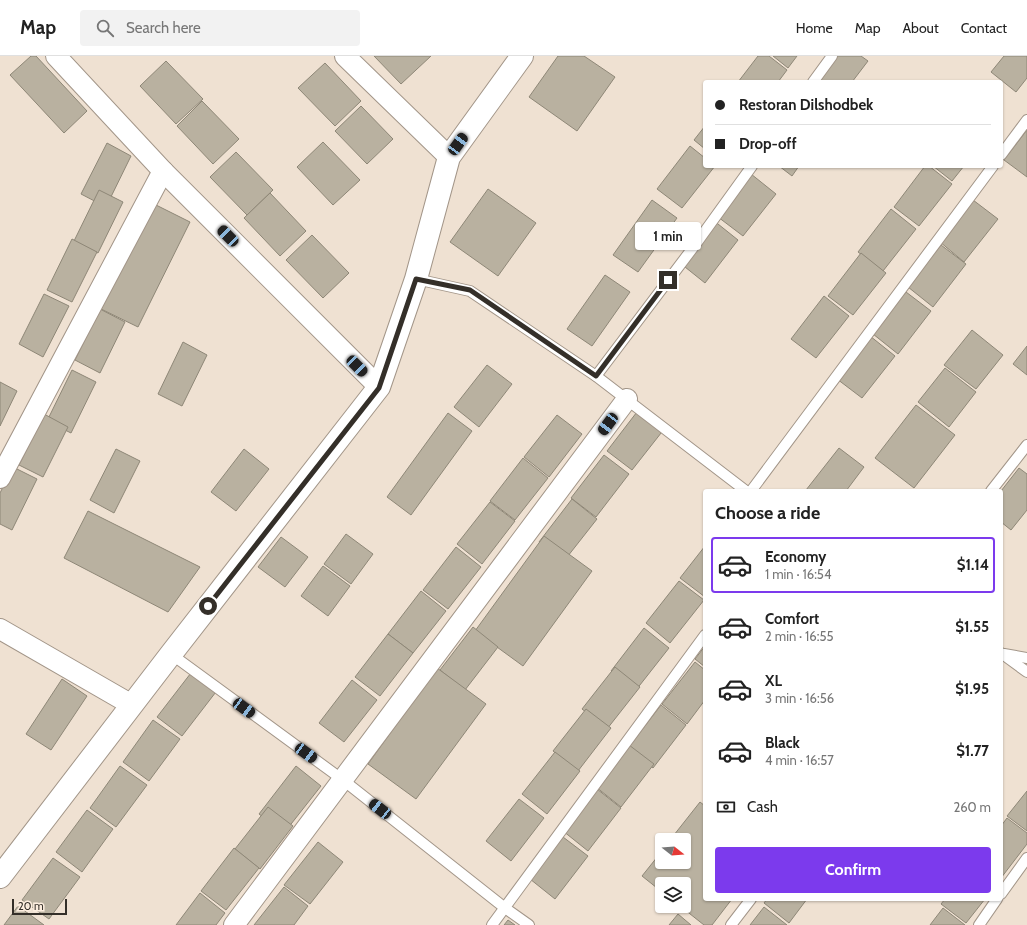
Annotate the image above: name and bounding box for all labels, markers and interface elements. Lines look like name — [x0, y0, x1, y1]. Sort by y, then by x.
search box — [80, 10, 360, 46]
text: Map — [20, 16, 56, 39]
icon: search — [94, 17, 116, 39]
text: Search here — [126, 19, 201, 37]
text: Home — [796, 19, 833, 37]
text: Map — [855, 19, 880, 37]
text: About — [902, 19, 939, 37]
text: Contact — [961, 19, 1007, 37]
text: Restoran Dilshodbek — [739, 96, 873, 114]
car — [446, 131, 470, 157]
text: Drop-off — [739, 135, 797, 153]
callout: 1 min — [635, 222, 701, 250]
car — [215, 223, 241, 249]
text: 1 min — [653, 228, 683, 244]
route end — [659, 271, 677, 289]
car — [344, 353, 370, 379]
car — [596, 411, 620, 437]
text: Choose a ride — [715, 502, 820, 524]
icon: car — [717, 547, 753, 583]
text: Economy — [765, 548, 826, 566]
text: $1.14 — [957, 556, 989, 574]
text: 1 min · 16:54 — [765, 566, 831, 582]
route start — [199, 597, 217, 615]
icon: car — [717, 609, 753, 645]
text: Comfort — [765, 610, 819, 628]
text: $1.55 — [955, 618, 989, 636]
text: 2 min · 16:55 — [765, 628, 834, 644]
icon: car — [717, 671, 753, 707]
text: XL — [765, 672, 782, 690]
text: $1.95 — [955, 680, 989, 698]
text: 3 min · 16:56 — [765, 690, 834, 706]
car — [231, 696, 257, 720]
icon: car — [717, 733, 753, 769]
text: Black — [765, 734, 800, 752]
car — [293, 741, 319, 765]
text: $1.77 — [956, 742, 989, 760]
text: 4 min · 16:57 — [765, 752, 834, 768]
icon: cash — [715, 796, 737, 818]
car — [367, 797, 393, 821]
text: Cash — [747, 798, 778, 816]
text: 260 m — [953, 799, 991, 815]
north arrow — [655, 833, 691, 869]
map controls — [655, 833, 691, 913]
button: Confirm — [715, 847, 991, 893]
button: layers — [655, 877, 691, 913]
scale bar — [12, 897, 67, 916]
text: 20 m — [18, 899, 44, 913]

